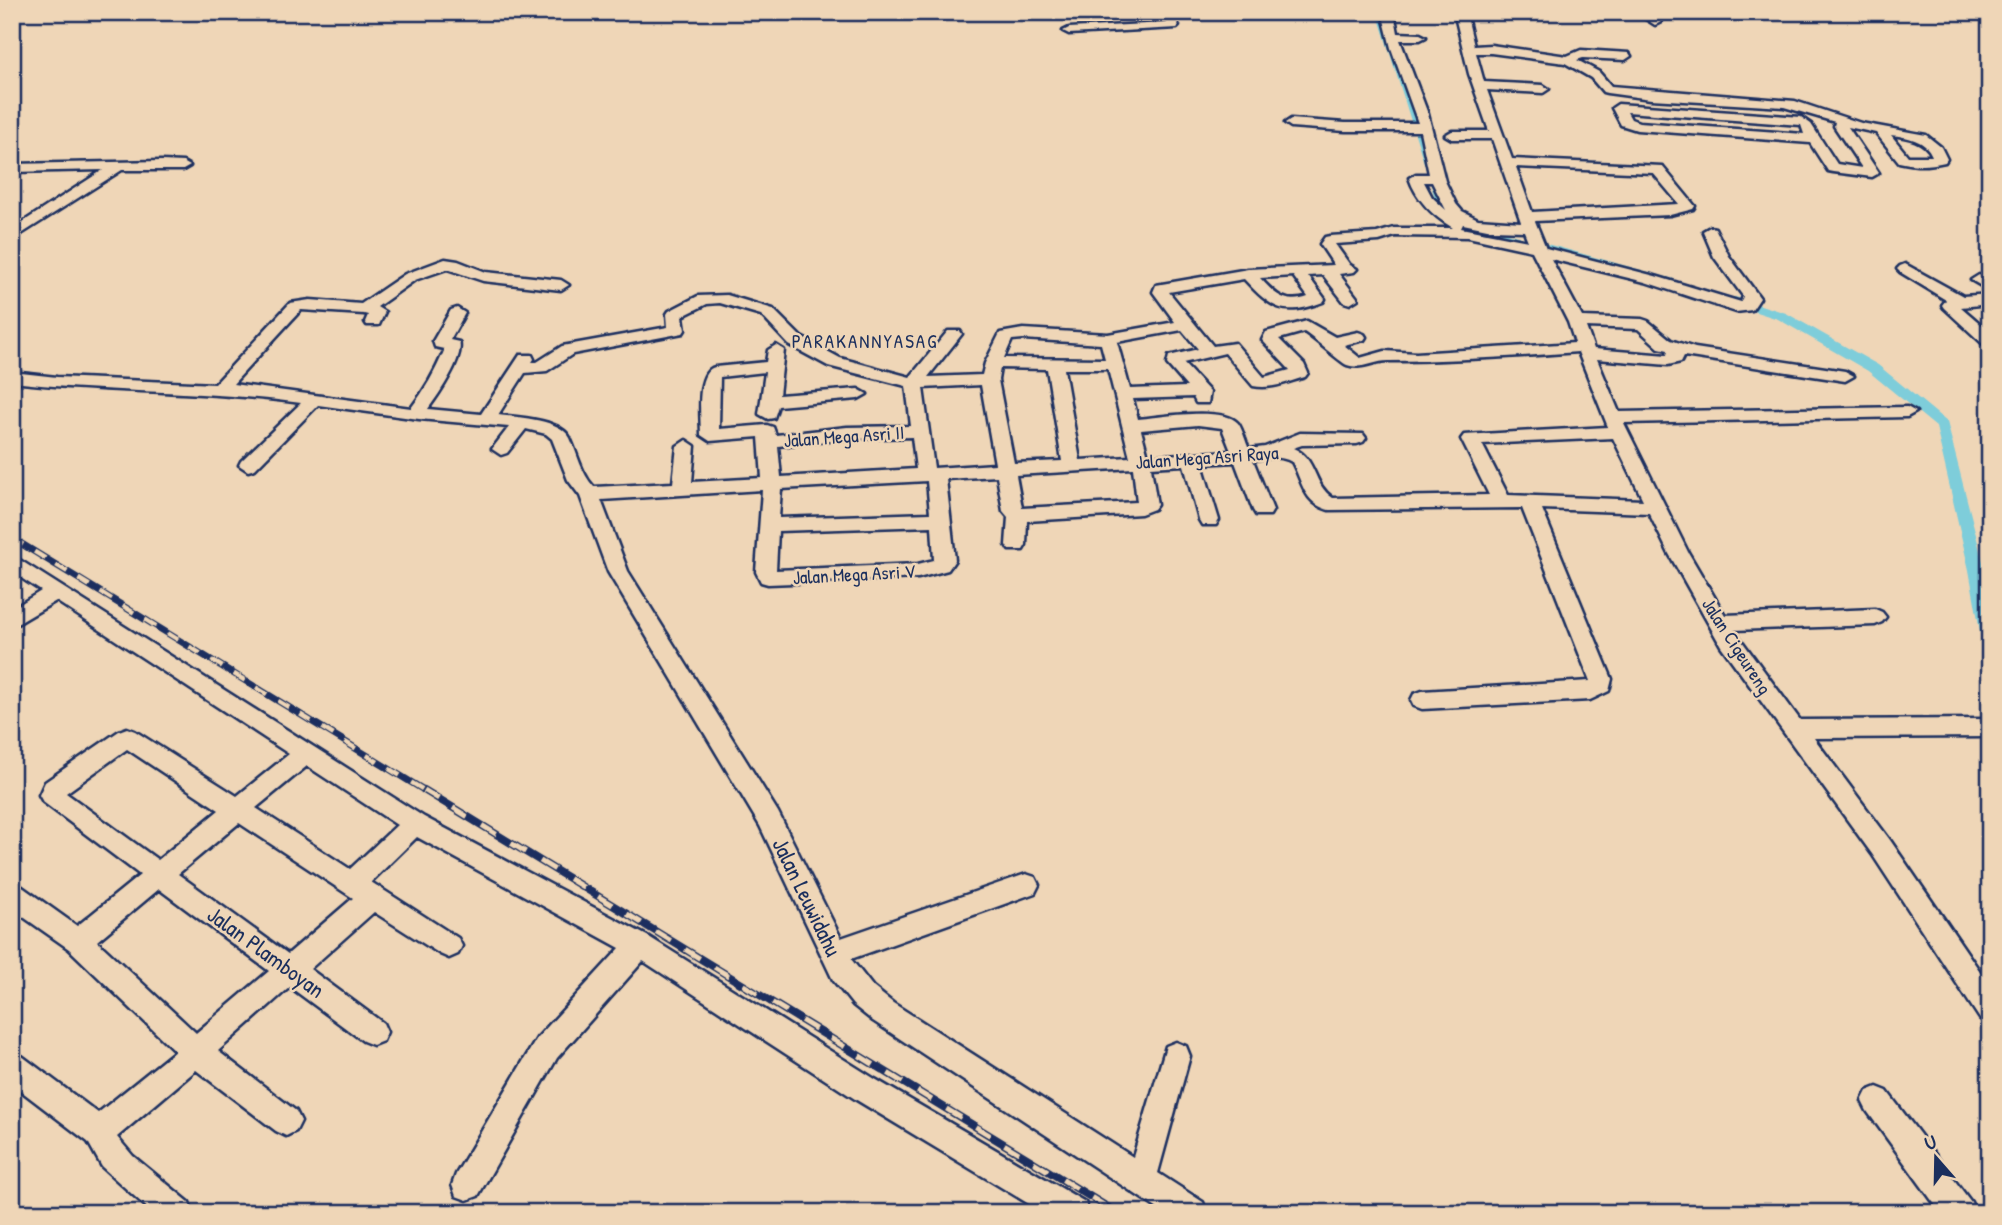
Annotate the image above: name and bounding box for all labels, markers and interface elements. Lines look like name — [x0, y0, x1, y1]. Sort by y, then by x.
district label: PARAKANNYASAG — [792, 328, 938, 354]
street label: Jalan Mega Asri II — [783, 419, 905, 453]
street label: Jalan Mega Asri Raya — [1135, 439, 1280, 475]
street label: Jalan Mega Asri V — [792, 558, 916, 590]
street label: Jalan Cigeureng — [1696, 593, 1778, 699]
street label: Jalan Leuwidahu — [765, 833, 849, 961]
street label: Jalan Plamboyan — [201, 898, 331, 1005]
north arrow — [1900, 1124, 1970, 1194]
text: U — [1921, 1128, 1940, 1156]

